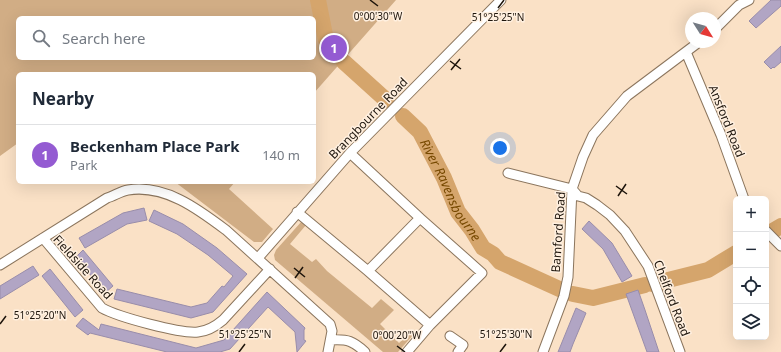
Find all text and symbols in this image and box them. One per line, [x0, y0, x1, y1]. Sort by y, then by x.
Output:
text: 0°00'30"W [354, 9, 403, 23]
text: 51°25'25"N [472, 10, 524, 24]
north arrow [685, 12, 721, 48]
search box [16, 16, 316, 60]
icon: search [30, 27, 52, 49]
text: Search here [62, 28, 145, 48]
pin: 1 [321, 33, 347, 63]
street label: Brangbourne Road [325, 74, 411, 162]
street label: Ansford Road [705, 82, 749, 160]
text: Nearby [32, 87, 94, 110]
water label: River Ravensbourne [416, 135, 486, 245]
text: Beckenham Place Park [70, 136, 240, 156]
your location [490, 138, 510, 158]
text: 1 [41, 146, 49, 164]
text: 140 m [262, 146, 300, 164]
text: Park [70, 156, 97, 174]
street label: Bamford Road [547, 191, 569, 273]
map controls [733, 196, 769, 340]
button: + [733, 196, 769, 232]
street label: Fieldside Road [49, 231, 117, 303]
button: − [733, 232, 769, 268]
street label: Chelford Road [650, 257, 694, 339]
button: locate [733, 268, 769, 304]
button: layers [733, 304, 769, 340]
text: 51°25'20"N [14, 308, 66, 322]
text: 51°25'25"N [219, 327, 271, 341]
text: 51°25'30"N [480, 327, 532, 341]
text: 0°00'20"W [373, 328, 422, 342]

